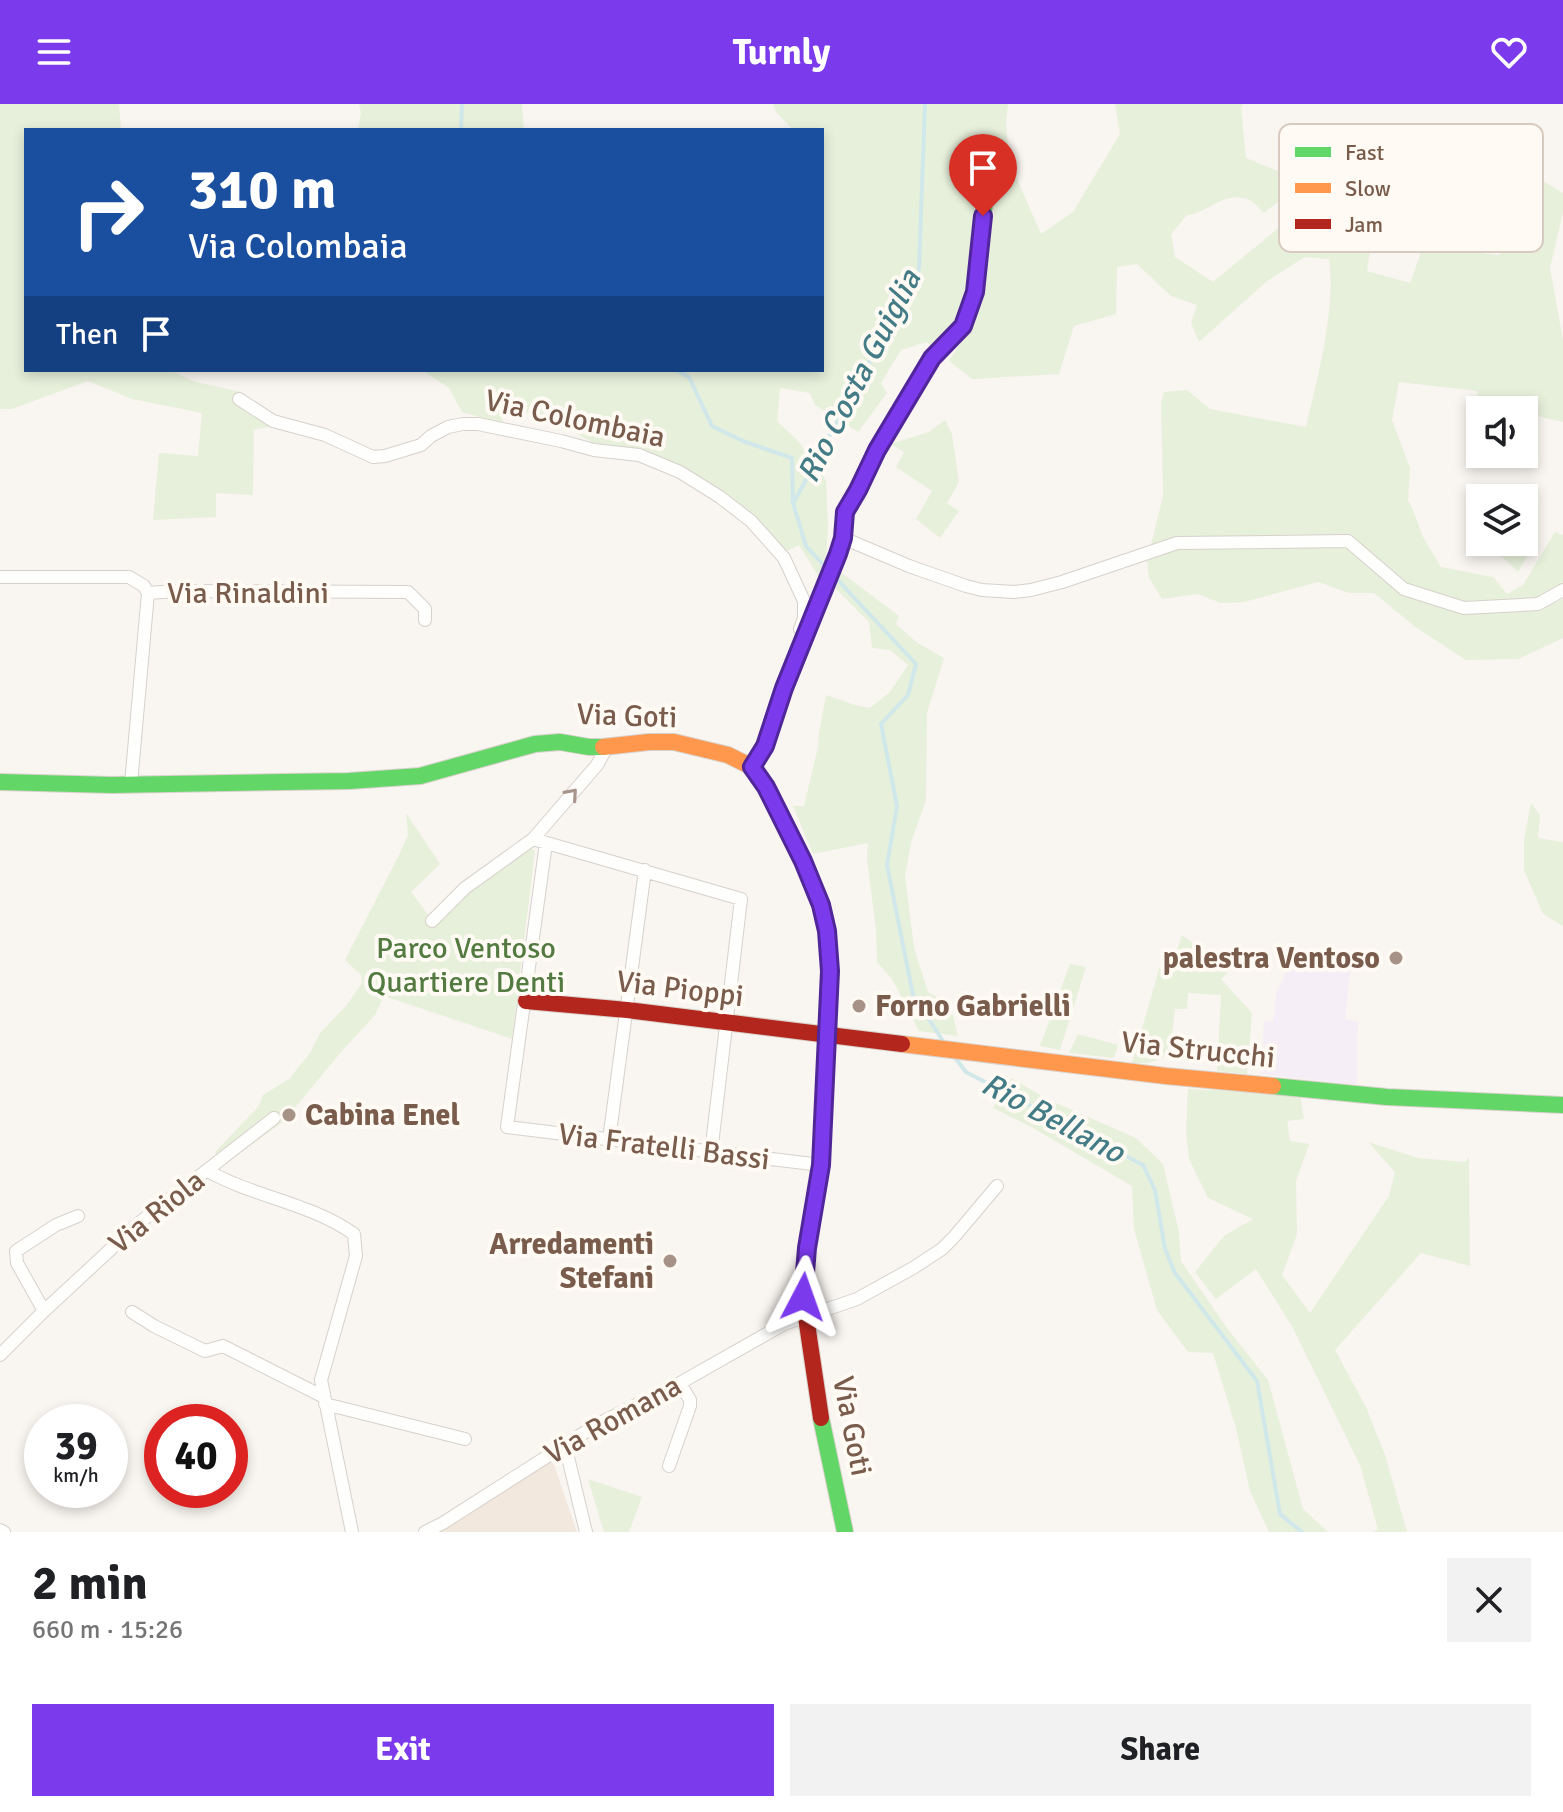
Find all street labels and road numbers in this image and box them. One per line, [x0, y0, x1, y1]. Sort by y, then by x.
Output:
street label: Via Colombaia [482, 382, 668, 456]
street label: Via Rinaldini [167, 575, 329, 612]
street label: Via Goti [576, 696, 678, 736]
street label: Via Pioppi [614, 963, 746, 1015]
street label: Via Strucchi [1119, 1024, 1277, 1076]
street label: Via Fratelli Bassi [556, 1116, 772, 1178]
street label: Via Riola [101, 1162, 213, 1262]
street label: Via Romana [538, 1367, 688, 1473]
street label: Via Goti [824, 1373, 880, 1479]

